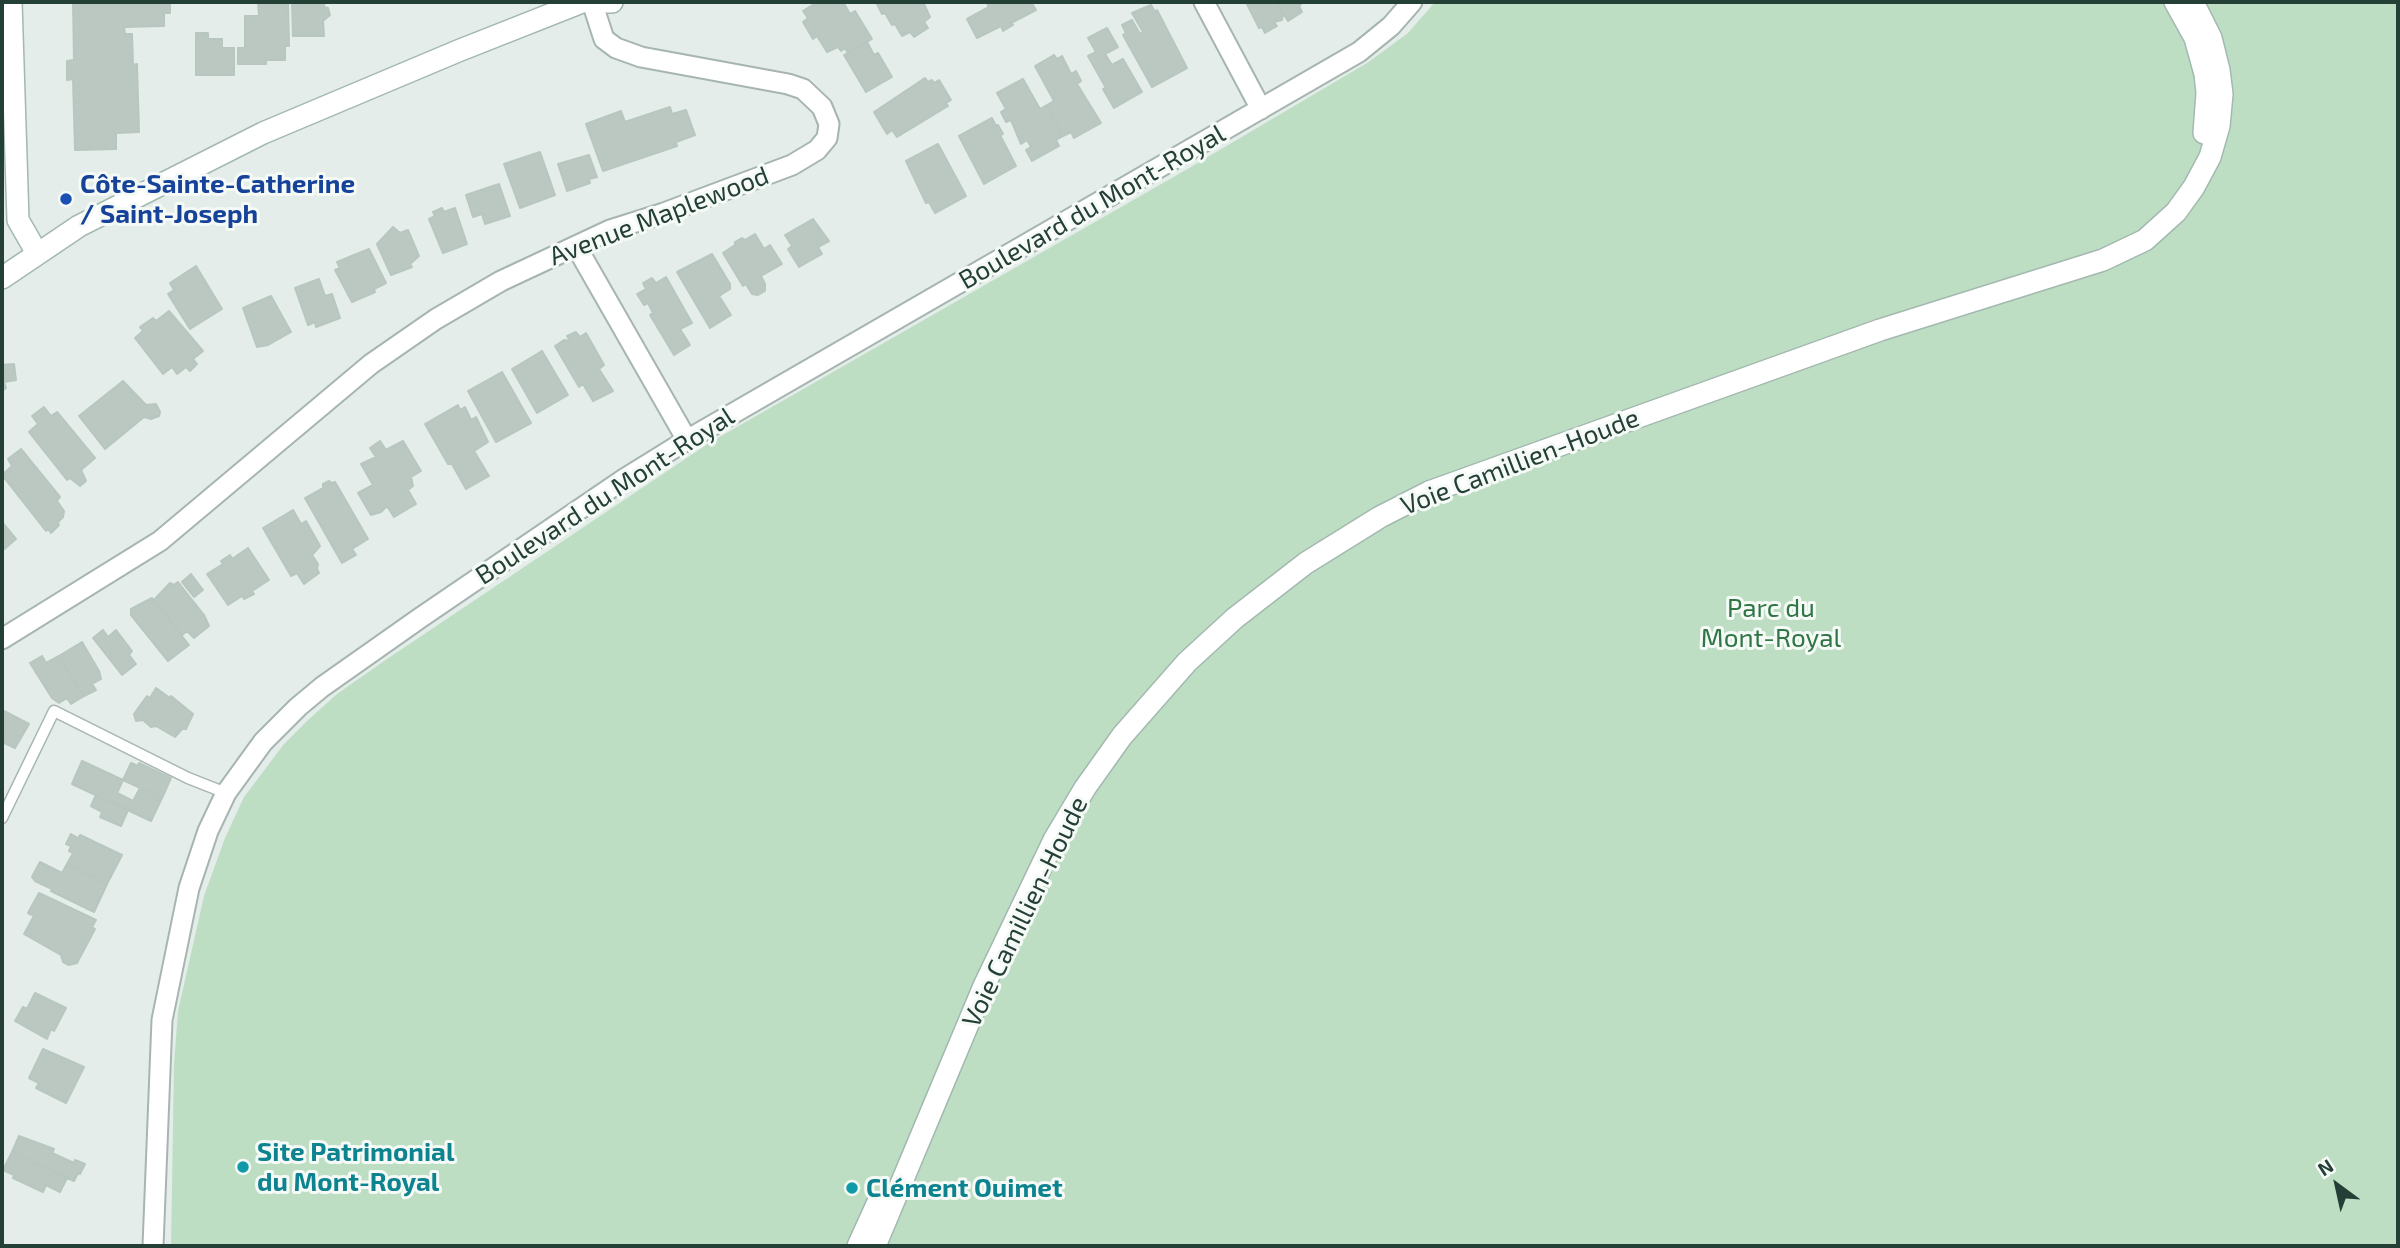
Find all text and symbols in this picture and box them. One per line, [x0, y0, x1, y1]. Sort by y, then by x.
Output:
street label: Boulevard du Mont-Royal [953, 118, 1231, 296]
street label: Avenue Maplewood [545, 160, 773, 272]
place label: Côte-Sainte-Catherine / Saint-Joseph [80, 168, 355, 230]
marker: Côte-Sainte-Catherine / Saint-Joseph [58, 191, 74, 207]
street label: Boulevard du Mont-Royal [470, 401, 740, 591]
street label: Voie Camillien-Houde [1397, 402, 1643, 522]
park label: Parc du Mont-Royal [1701, 592, 1841, 654]
street label: Voie Camillien-Houde [956, 792, 1094, 1032]
place label: Site Patrimonial du Mont-Royal [257, 1136, 454, 1198]
north arrow [2302, 1150, 2372, 1220]
text: N [2313, 1154, 2337, 1180]
marker: Site Patrimonial du Mont-Royal [235, 1159, 251, 1175]
place label: Clément Ouimet [866, 1172, 1063, 1204]
marker: Clément Ouimet [844, 1180, 860, 1196]

